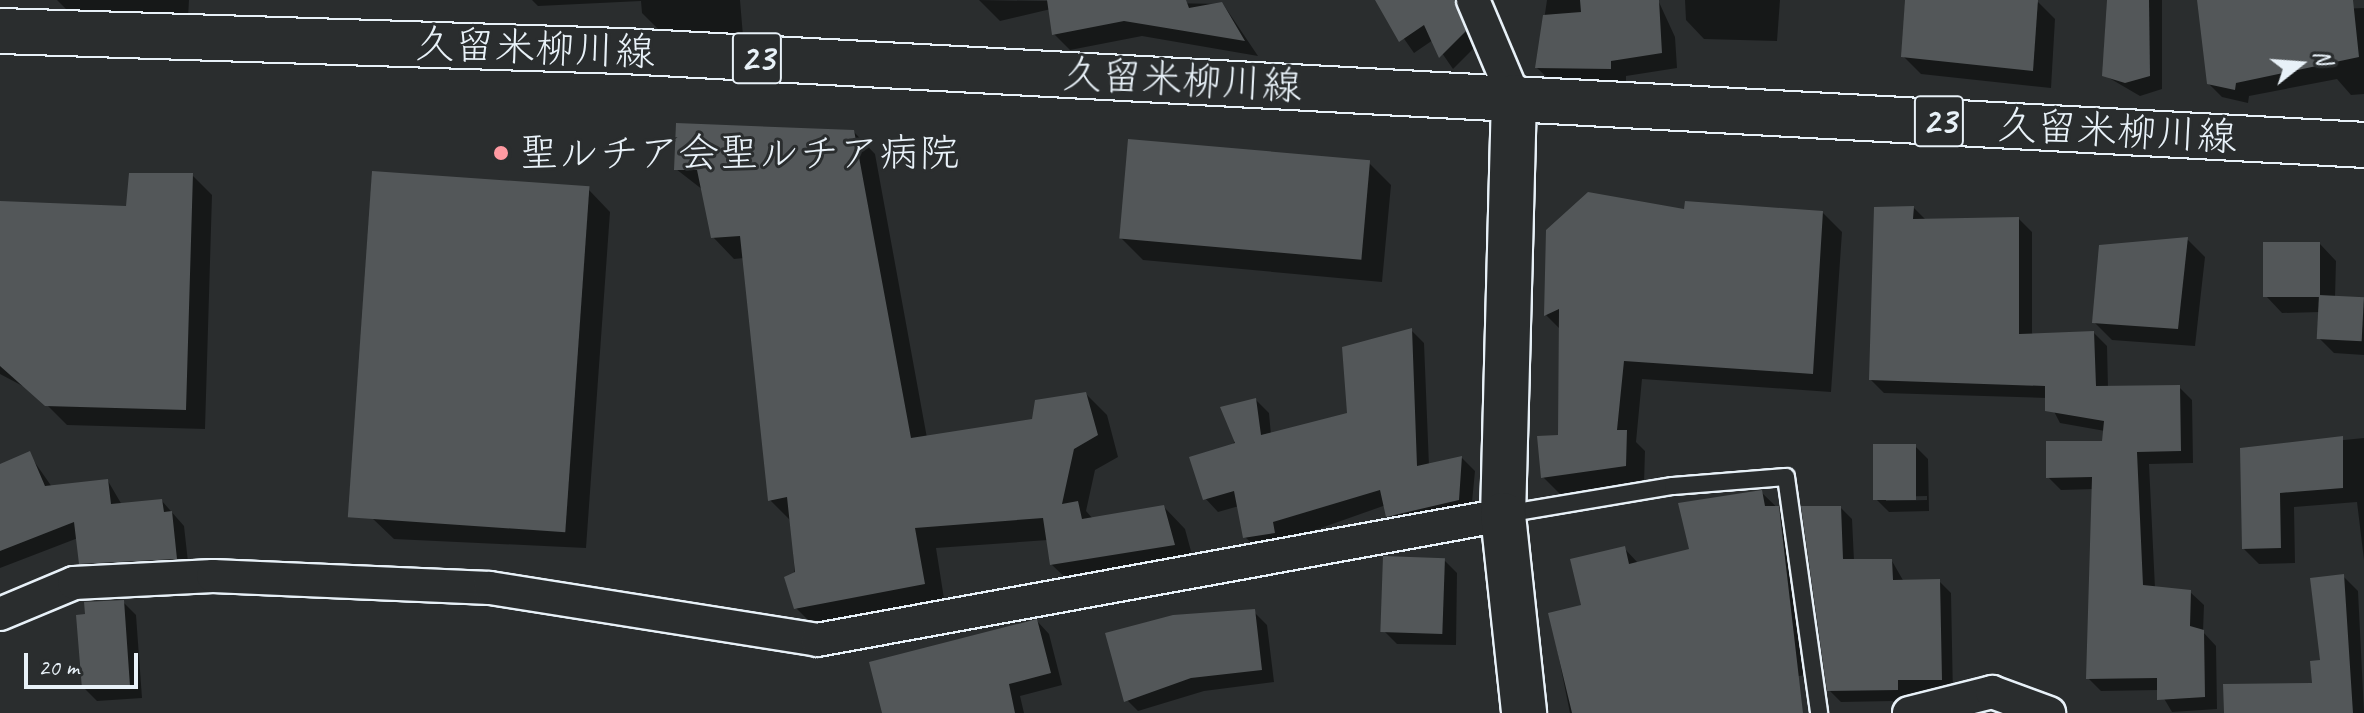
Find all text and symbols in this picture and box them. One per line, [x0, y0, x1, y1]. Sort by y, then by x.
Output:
street label: 久留米柳川線 [414, 20, 656, 76]
road number: 23 [731, 24, 783, 92]
north arrow [2260, 24, 2340, 104]
text: N [2308, 46, 2338, 68]
street label: 久留米柳川線 [1061, 50, 1303, 110]
road number: 23 [1913, 87, 1965, 155]
street label: 久留米柳川線 [1996, 101, 2238, 161]
place label: 聖ルチア会聖ルチア病院 [519, 129, 959, 177]
marker: 聖ルチア会聖ルチア病院 [490, 142, 512, 164]
scale bar [28, 637, 142, 687]
text: 20 m [38, 652, 79, 682]

